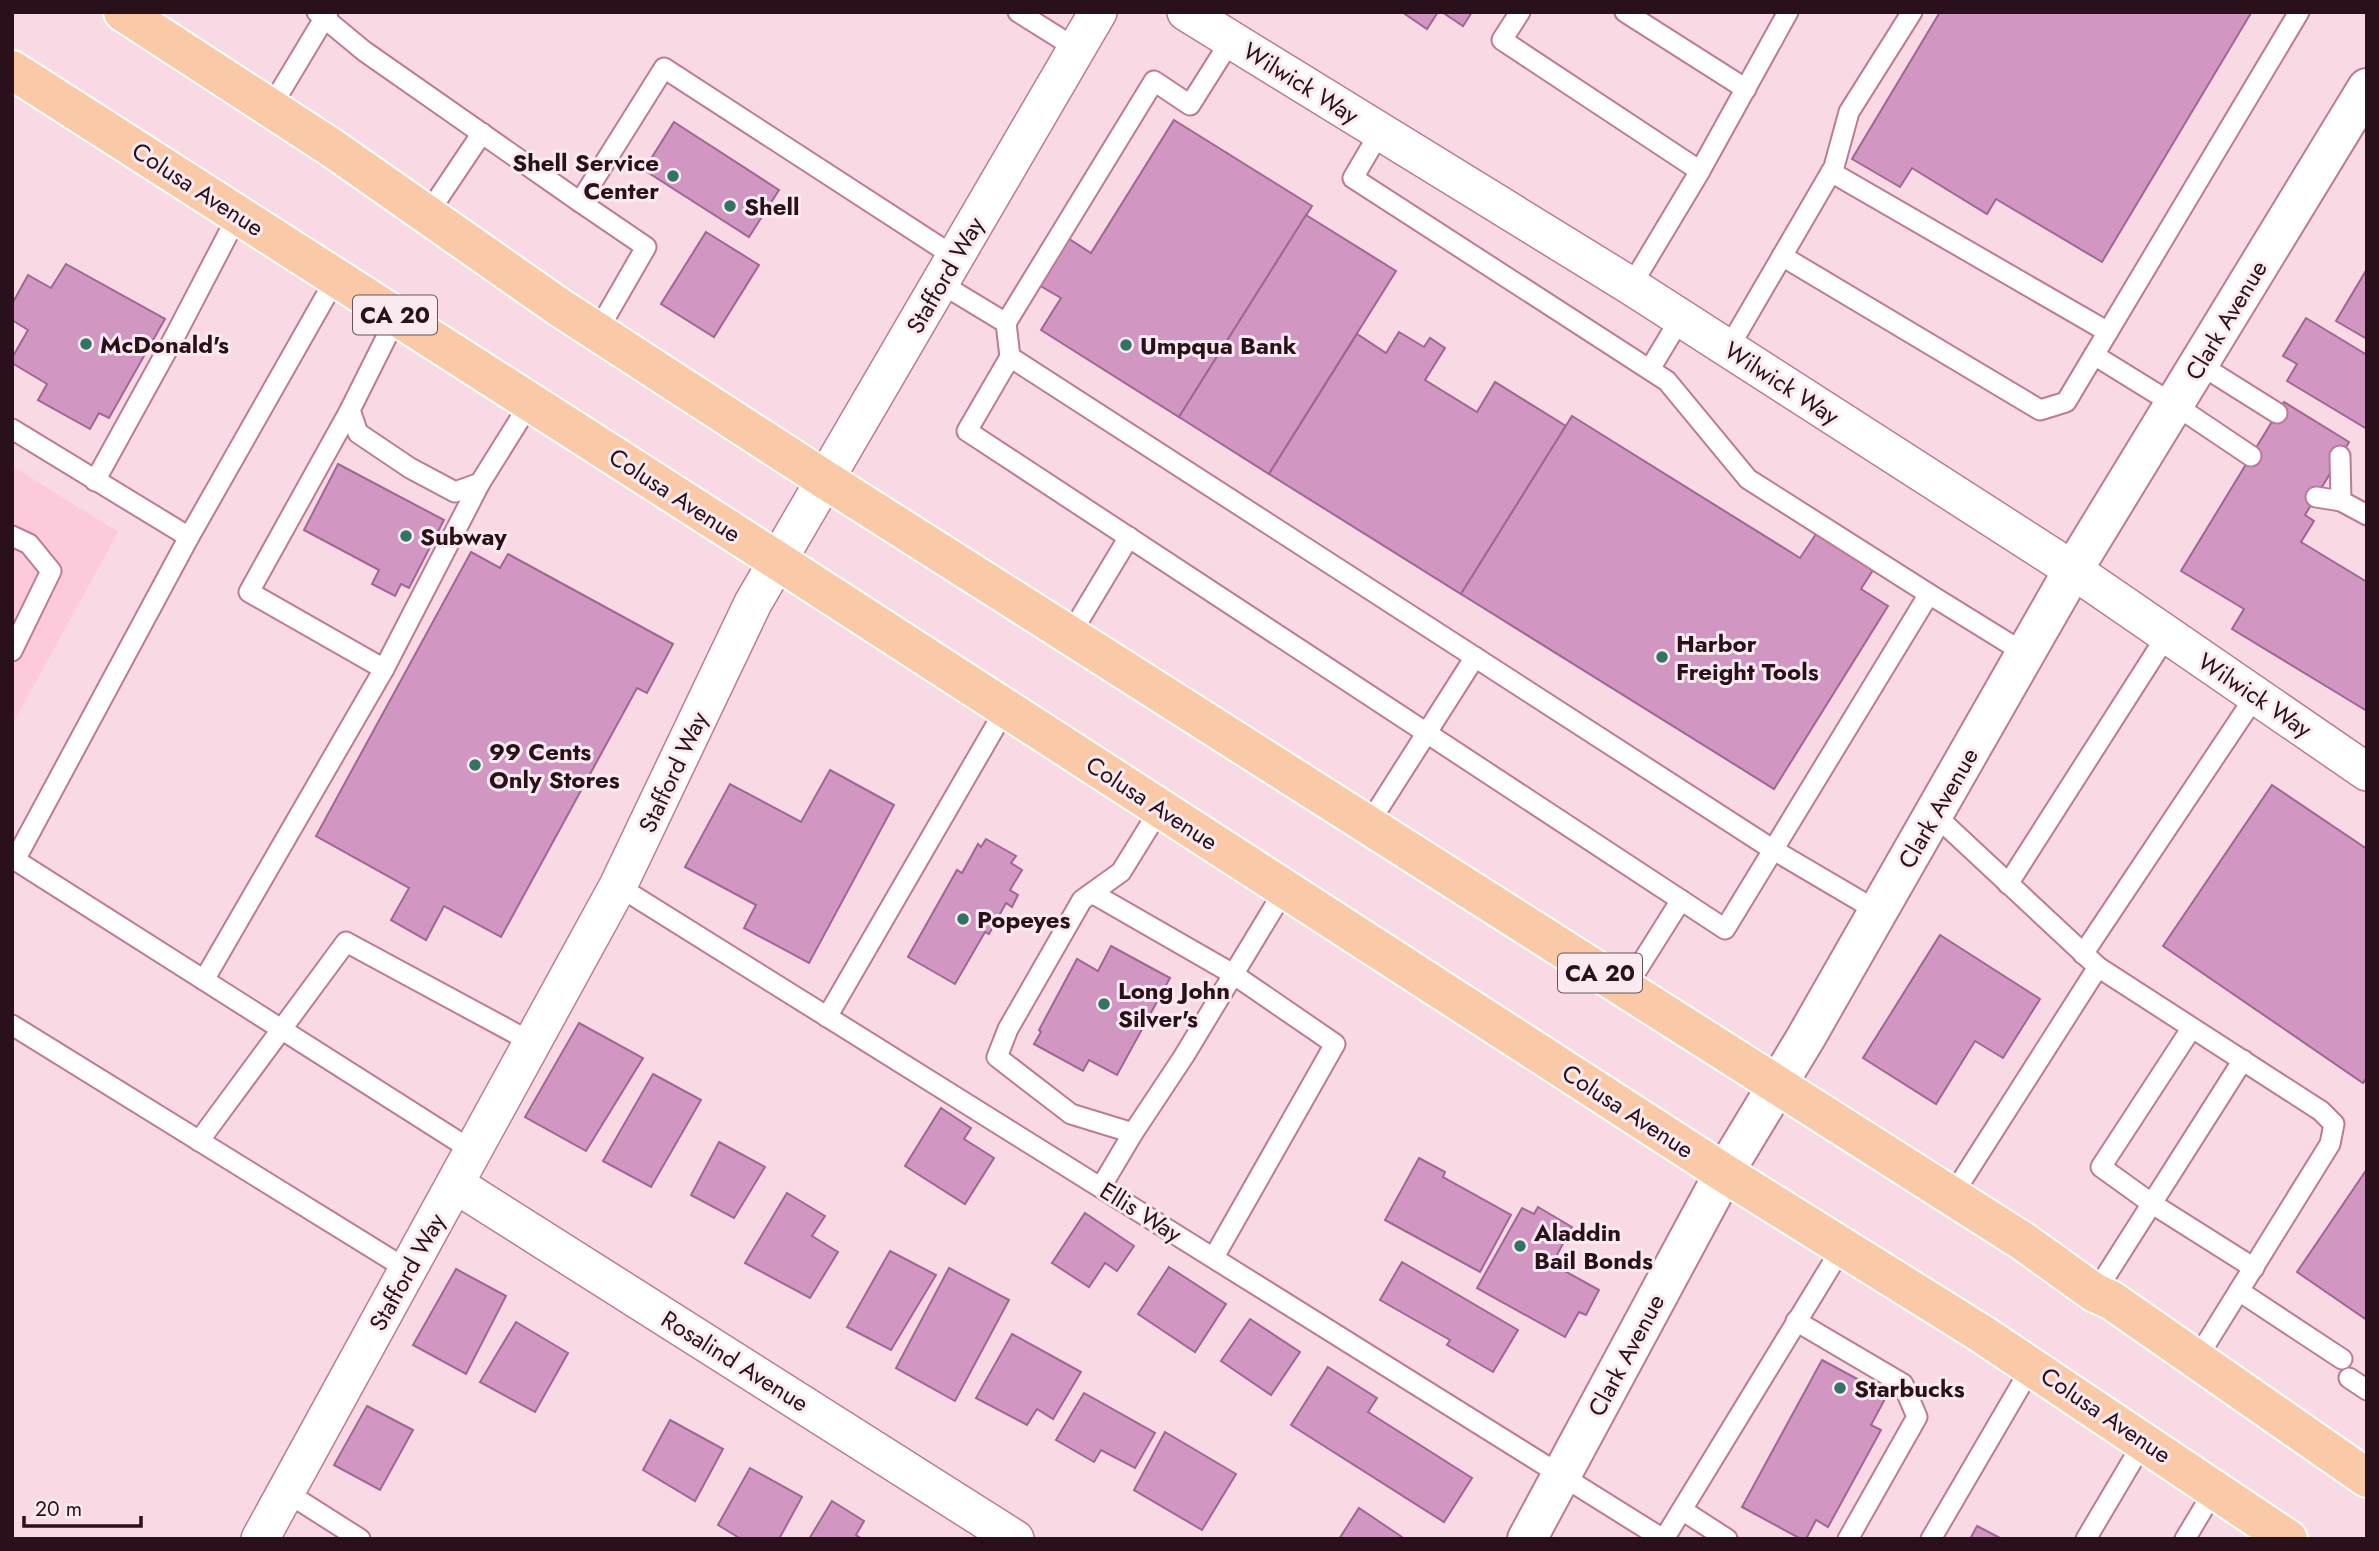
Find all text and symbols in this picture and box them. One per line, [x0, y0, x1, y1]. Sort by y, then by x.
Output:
street label: Wilwick Way [1236, 34, 1366, 133]
street label: Colusa Avenue [125, 133, 271, 245]
place label: Shell Service Center [512, 145, 659, 208]
marker: Shell Service Center [665, 168, 681, 184]
place label: Shell [744, 189, 799, 224]
marker: Shell [722, 198, 738, 214]
street label: Stafford Way [897, 210, 993, 340]
street label: Clark Avenue [2176, 253, 2276, 387]
road number: CA 20 [353, 296, 437, 334]
place label: McDonald's [100, 327, 229, 362]
place label: Umpqua Bank [1140, 328, 1297, 363]
street label: Wilwick Way [1718, 333, 1847, 433]
marker: McDonald's [78, 336, 94, 352]
marker: Umpqua Bank [1118, 337, 1134, 353]
street label: Colusa Avenue [602, 439, 748, 551]
place label: Subway [420, 519, 507, 554]
marker: Subway [398, 528, 414, 544]
place label: Harbor Freight Tools [1676, 626, 1819, 689]
street label: Wilwick Way [2191, 644, 2319, 746]
marker: Harbor Freight Tools [1654, 649, 1670, 665]
street label: Stafford Way [630, 705, 716, 838]
place label: 99 Cents Only Stores [489, 734, 620, 797]
street label: Clark Avenue [1889, 741, 1987, 875]
street label: Colusa Avenue [1079, 747, 1225, 859]
marker: 99 Cents Only Stores [467, 757, 483, 773]
place label: Popeyes [977, 902, 1070, 937]
marker: Popeyes [955, 911, 971, 927]
road number: CA 20 [1558, 954, 1642, 992]
place label: Long John Silver's [1118, 973, 1230, 1036]
marker: Long John Silver's [1096, 996, 1112, 1012]
street label: Colusa Avenue [1555, 1055, 1701, 1167]
street label: Ellis Way [1093, 1173, 1189, 1251]
street label: Stafford Way [360, 1206, 454, 1337]
place label: Aladdin Bail Bonds [1533, 1215, 1653, 1278]
marker: Aladdin Bail Bonds [1512, 1238, 1528, 1254]
street label: Clark Avenue [1579, 1288, 1673, 1422]
street label: Rosalind Avenue [655, 1302, 815, 1420]
street label: Colusa Avenue [2034, 1358, 2178, 1472]
place label: Starbucks [1854, 1371, 1965, 1406]
marker: Starbucks [1832, 1380, 1848, 1396]
scale bar [24, 1484, 142, 1528]
text: 20 m [35, 1494, 82, 1524]

